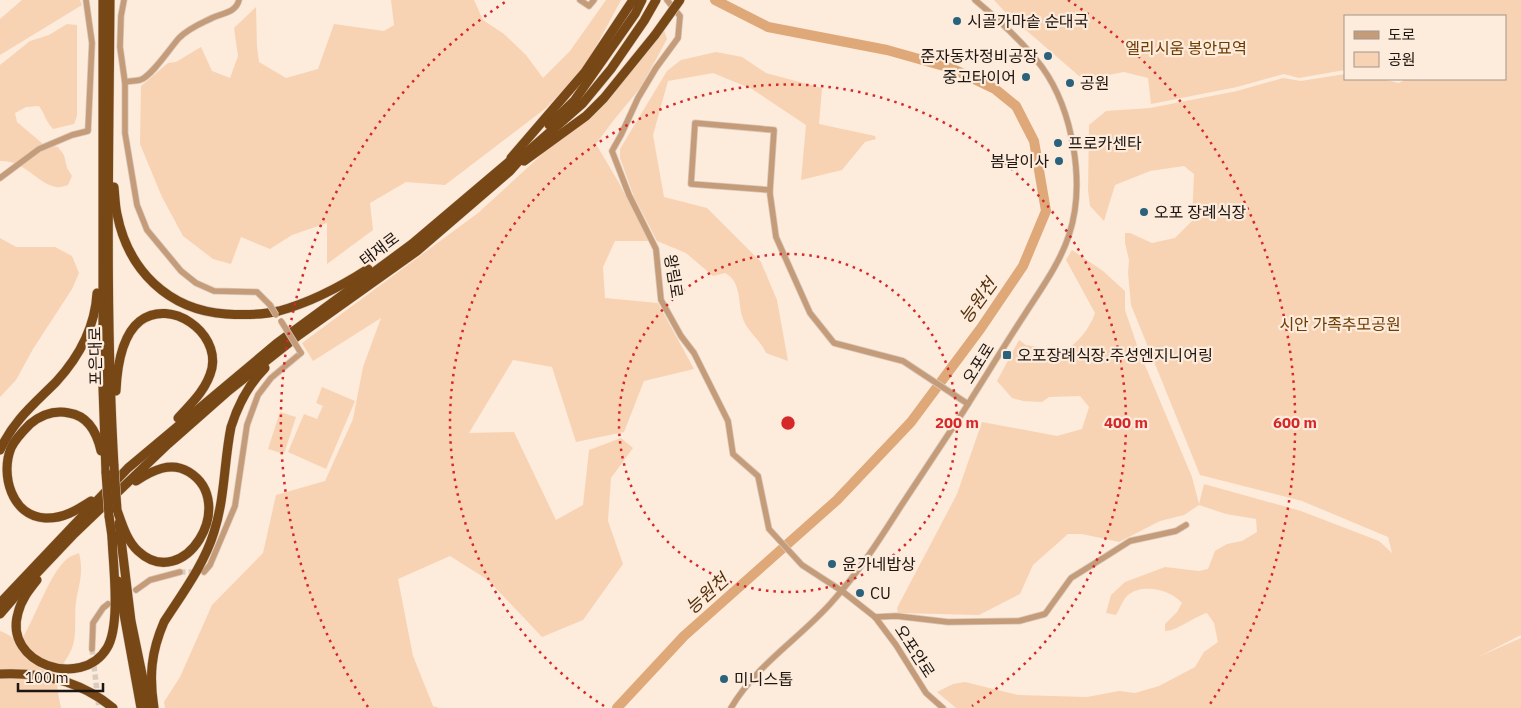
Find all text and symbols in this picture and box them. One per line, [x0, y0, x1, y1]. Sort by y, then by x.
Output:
place label: 시골가마솥 순대국 [967, 11, 1089, 31]
marker: 시골가마솥 순대국 [951, 15, 963, 27]
legend [1344, 15, 1506, 80]
text: 도로 [1388, 25, 1416, 44]
park label: 엘리시움 봉안묘역 [1125, 38, 1247, 58]
place label: 준자동차정비공장 [920, 46, 1038, 66]
marker: 준자동차정비공장 [1042, 50, 1054, 62]
text: 공원 [1388, 50, 1416, 69]
place label: 중고타이어 [942, 67, 1016, 87]
marker: 중고타이어 [1020, 71, 1032, 83]
place label: 공원 [1080, 73, 1109, 93]
marker: 공원 [1064, 77, 1076, 89]
place label: 프로카센타 [1068, 133, 1142, 153]
marker: 프로카센타 [1052, 137, 1064, 149]
place label: 봄날이사 [990, 151, 1049, 171]
marker: 봄날이사 [1053, 155, 1065, 167]
place label: 오포 장례식장 [1154, 202, 1246, 222]
marker: 오포 장례식장 [1138, 206, 1150, 218]
street label: 태재로 [355, 228, 403, 270]
street label: 왕림로 [661, 253, 687, 300]
water label: 능원천 [954, 272, 1003, 328]
park label: 시안 가족추모공원 [1279, 314, 1401, 334]
street label: 포은대로 [84, 326, 106, 386]
street label: 오포로 [958, 339, 998, 387]
place label: 오포장례식장.주성엔지니어링 [1017, 345, 1213, 365]
marker: 오포장례식장.주성엔지니어링 [1001, 349, 1013, 361]
text: 200 m [935, 413, 979, 432]
text: 400 m [1104, 413, 1148, 432]
text: 600 m [1273, 413, 1317, 432]
centre of rings [779, 414, 797, 432]
place label: 윤가네밥상 [842, 554, 916, 574]
marker: 윤가네밥상 [826, 558, 838, 570]
water label: 능원천 [681, 567, 735, 619]
place label: CU [870, 583, 891, 603]
marker: CU [854, 587, 866, 599]
street label: 오포안로 [891, 621, 940, 681]
scale bar [18, 660, 102, 692]
text: 100 m [25, 668, 69, 687]
place label: 미니스톱 [734, 669, 793, 689]
marker: 미니스톱 [718, 673, 730, 685]

